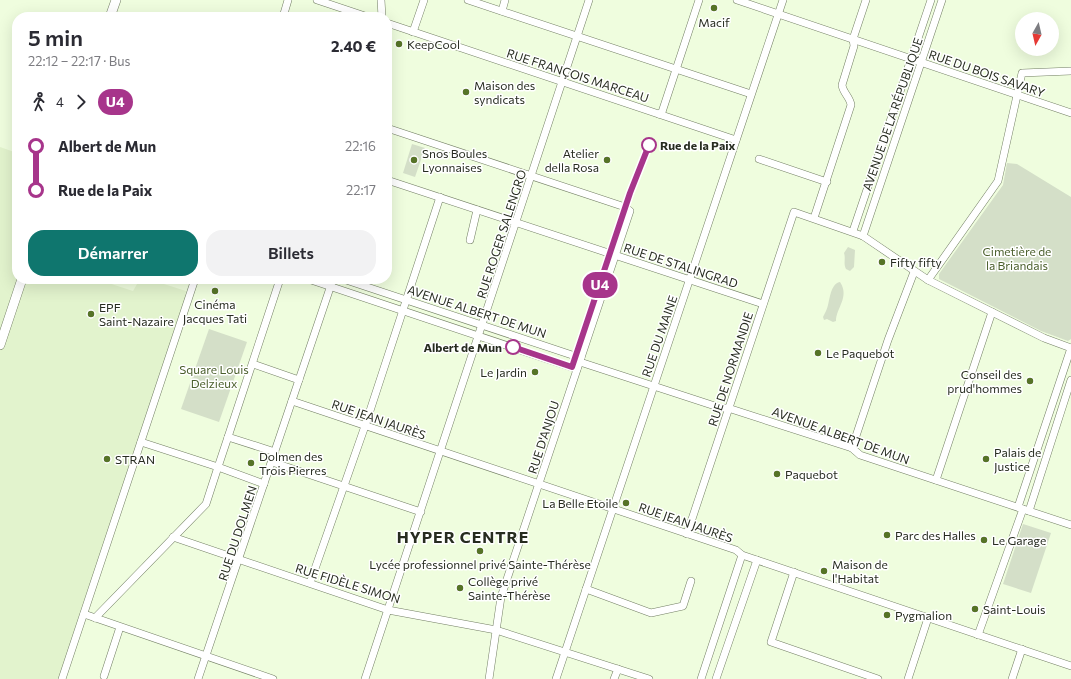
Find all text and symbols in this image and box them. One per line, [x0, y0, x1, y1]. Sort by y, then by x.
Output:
marker: Macif [709, 3, 719, 13]
north arrow [1015, 12, 1059, 56]
map controls [1015, 12, 1059, 56]
place label: Macif [698, 15, 730, 29]
text: 5 min [28, 24, 83, 51]
street label: AVENUE DE LA RÉPUBLIQUE [859, 36, 925, 192]
text: 2.40 € [331, 37, 376, 55]
place label: KeepCool [407, 37, 460, 51]
marker: KeepCool [394, 39, 404, 49]
street label: RUE FRANÇOIS MARCEAU [505, 45, 651, 105]
street label: RUE DU BOIS SAVARY [927, 47, 1047, 99]
text: 22:12 – 22:17 · Bus [28, 53, 130, 69]
place label: Maison des syndicats [474, 78, 535, 106]
marker: Maison des syndicats [461, 87, 471, 97]
icon: walk [28, 91, 50, 113]
icon: forward [70, 91, 92, 113]
text: U4 [106, 93, 125, 110]
text: 4 [56, 94, 64, 110]
text: Albert de Mun [58, 137, 156, 155]
marker: Rue de la Paix [641, 137, 657, 153]
text: 22:16 [345, 138, 376, 154]
place label: Rue de la Paix [660, 138, 736, 152]
place label: Snos Boules Lyonnaises [422, 146, 487, 174]
place label: Atelier della Rosa [545, 146, 599, 174]
marker: Snos Boules Lyonnaises [409, 155, 419, 165]
marker: Atelier della Rosa [602, 155, 612, 165]
street label: RUE ROGER SALENGRO [474, 168, 529, 300]
text: Rue de la Paix [58, 181, 152, 199]
text: 22:17 [346, 182, 376, 198]
button: Démarrer [28, 230, 198, 276]
button: Billets [206, 230, 376, 276]
street label: RUE DE STALINGRAD [622, 240, 740, 290]
park label: Cimetière de la Briandais [983, 244, 1051, 272]
place label: Fifty fifty [890, 255, 942, 269]
marker: Fifty fifty [877, 257, 887, 267]
line badge: U4 [582, 272, 618, 298]
text: U4 [591, 276, 609, 293]
street label: AVENUE ALBERT DE MUN [406, 282, 548, 340]
marker: Cinéma Jacques Tati [210, 286, 220, 296]
street label: RUE DU MAINE [639, 293, 679, 379]
place label: Cinéma Jacques Tati [183, 297, 247, 326]
place label: EPF Saint-Nazaire [99, 300, 174, 328]
marker: EPF Saint-Nazaire [86, 309, 96, 319]
street label: RUE DE NORMANDIE [705, 310, 755, 428]
marker: Albert de Mun [505, 339, 521, 355]
place label: Albert de Mun [423, 340, 502, 354]
place label: Le Paquebot [826, 346, 895, 360]
marker: Le Paquebot [813, 348, 823, 358]
park label: Square Louis Delzieux [179, 362, 249, 390]
place label: Le Jardin [480, 365, 527, 380]
marker: Le Jardin [530, 367, 540, 377]
place label: Conseil des prud'hommes [947, 367, 1022, 395]
marker: Conseil des prud'hommes [1025, 376, 1035, 386]
street label: RUE JEAN JAURÈS [330, 396, 428, 443]
street label: RUE D'ANJOU [525, 399, 562, 476]
street label: AVENUE ALBERT DE MUN [770, 404, 912, 466]
place label: Palais de Justice [994, 445, 1041, 474]
place label: Dolmen des Trois Pierres [259, 449, 326, 477]
place label: STRAN [115, 452, 155, 466]
marker: STRAN [102, 454, 112, 464]
marker: Palais de Justice [981, 454, 991, 464]
marker: Dolmen des Trois Pierres [246, 458, 256, 468]
place label: Paquebot [785, 467, 838, 481]
marker: Paquebot [772, 469, 782, 479]
street label: RUE DU DOLMEN [215, 484, 259, 582]
place label: La Belle Etoile [542, 496, 618, 510]
marker: La Belle Etoile [621, 498, 631, 508]
street label: RUE JEAN JAURÈS [637, 499, 735, 546]
district label: HYPER CENTRE [397, 527, 529, 546]
place label: Parc des Halles [895, 528, 976, 542]
marker: Parc des Halles [882, 530, 892, 540]
place label: Le Garage [992, 533, 1046, 547]
marker: Le Garage [979, 535, 989, 545]
marker: Lycée professionnel privé Sainte-Thérèse [475, 546, 485, 556]
place label: Lycée professionnel privé Sainte-Thérèse [369, 557, 591, 571]
place label: Maison de l'Habitat [832, 557, 888, 585]
street label: RUE FIDÈLE SIMON [294, 560, 402, 606]
marker: Maison de l'Habitat [819, 566, 829, 576]
place label: Collège privé Sainte-Thérèse [468, 574, 550, 602]
marker: Collège privé Sainte-Thérèse [455, 583, 465, 593]
place label: Saint-Louis [983, 602, 1046, 616]
marker: Saint-Louis [970, 604, 980, 614]
place label: Pygmalion [895, 608, 952, 622]
marker: Pygmalion [882, 610, 892, 620]

